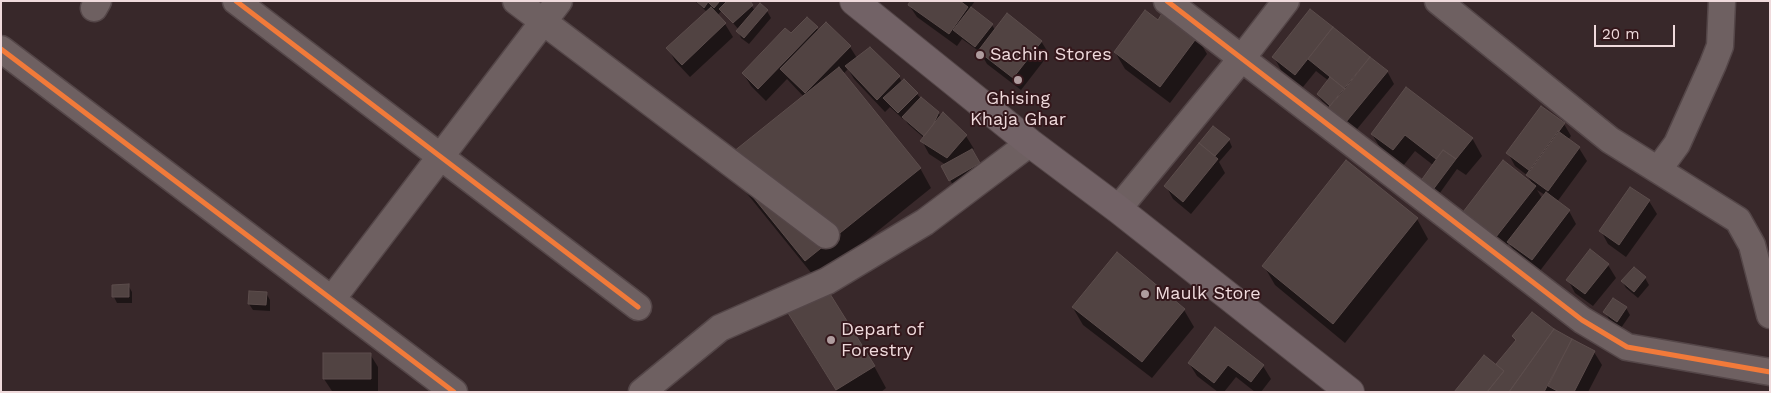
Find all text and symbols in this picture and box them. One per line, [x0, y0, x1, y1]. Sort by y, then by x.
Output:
scale bar [1596, 15, 1677, 47]
text: 20 m [1602, 25, 1640, 43]
place label: Sachin Stores [990, 44, 1112, 66]
marker: Sachin Stores [974, 49, 986, 61]
marker: Ghising Khaja Ghar [1012, 74, 1024, 86]
place label: Ghising Khaja Ghar [970, 88, 1066, 130]
place label: Maulk Store [1155, 283, 1261, 305]
marker: Maulk Store [1139, 288, 1151, 300]
place label: Depart of Forestry [841, 319, 924, 362]
marker: Depart of Forestry [825, 334, 837, 346]

